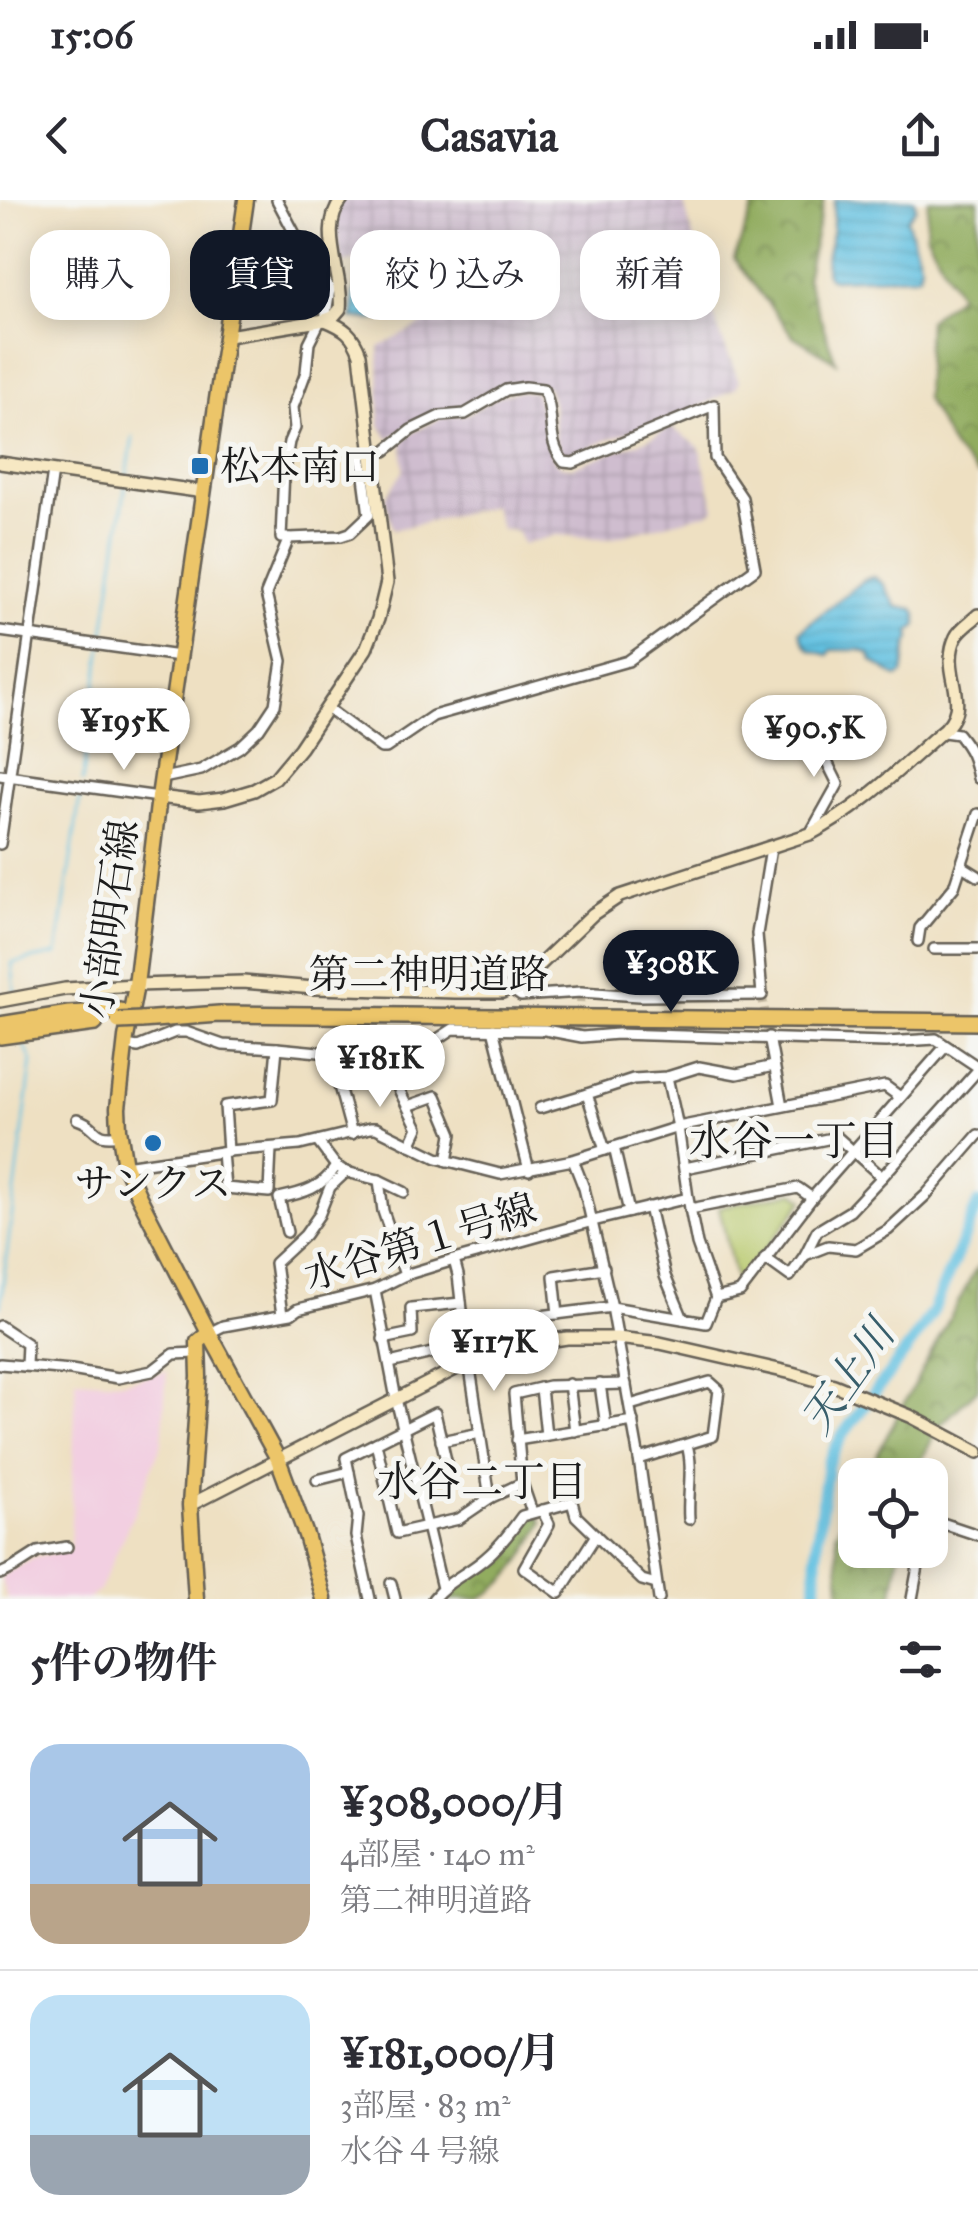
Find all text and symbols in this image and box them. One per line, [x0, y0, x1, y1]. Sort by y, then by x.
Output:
text: 15:06 [50, 12, 134, 58]
icon: back [30, 108, 85, 163]
text: Casavia [420, 108, 558, 163]
icon: share [893, 108, 948, 163]
chip: 購入 [30, 230, 170, 320]
chip: 賃貸 [190, 230, 330, 320]
chip: 絞り込み [350, 230, 560, 320]
chip: 新着 [580, 230, 720, 320]
place label: 松本南口 [220, 442, 380, 491]
marker: 松本南口 [189, 455, 211, 477]
pin: ¥195K [54, 688, 194, 773]
pin: ¥90.5K [733, 695, 895, 780]
text: ¥195K [80, 701, 168, 740]
text: ¥90.5K [764, 708, 864, 747]
street label: 小部明石線 [72, 817, 148, 1021]
pin: ¥308K [601, 930, 741, 1015]
text: ¥308K [625, 943, 717, 982]
street label: 第二神明道路 [309, 950, 549, 999]
pin: ¥181K [310, 1025, 450, 1110]
text: ¥181K [337, 1038, 423, 1077]
district label: 水谷一丁目 [689, 1115, 899, 1167]
marker: サンクス [142, 1132, 164, 1154]
place label: サンクス [75, 1159, 231, 1208]
street label: 水谷第１号線 [298, 1183, 542, 1301]
water label: 天上川 [791, 1307, 908, 1444]
pin: ¥117K [424, 1309, 564, 1394]
text: ¥117K [451, 1322, 537, 1361]
district label: 水谷二丁目 [377, 1456, 587, 1508]
map controls [838, 1458, 948, 1568]
button: locate [838, 1458, 948, 1568]
icon: filters [893, 1632, 948, 1687]
text: 5件の物件 [30, 1637, 218, 1689]
text: ¥308,000/月 [340, 1776, 569, 1828]
icon: home [110, 1784, 230, 1904]
text: 4部屋 · 140 m² [340, 1835, 535, 1874]
text: 第二神明道路 [340, 1881, 532, 1920]
text: ¥181,000/月 [340, 2027, 561, 2079]
icon: home [110, 2035, 230, 2155]
text: 3部屋 · 83 m² [340, 2086, 510, 2125]
text: 水谷４号線 [340, 2132, 500, 2171]

